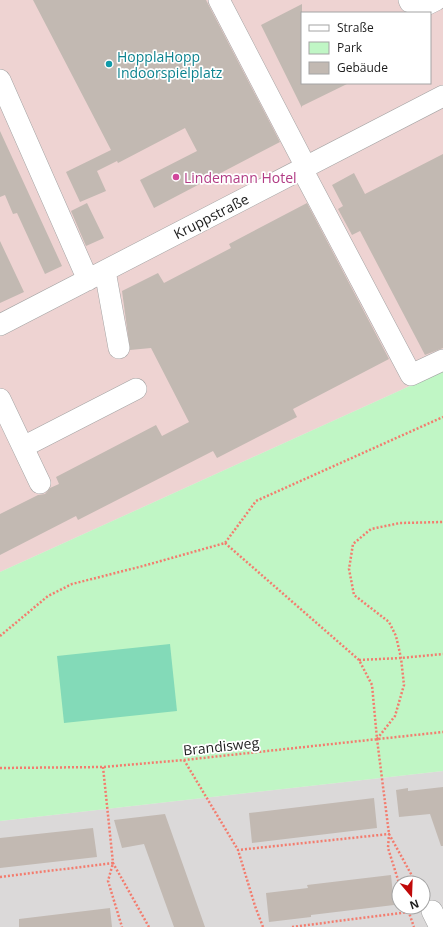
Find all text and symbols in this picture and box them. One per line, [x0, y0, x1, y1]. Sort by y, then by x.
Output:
legend [301, 12, 431, 84]
text: Straße [337, 19, 374, 36]
text: Park [337, 39, 363, 56]
place label: HopplaHopp Indoorspielplatz [117, 47, 223, 82]
marker: HopplaHopp Indoorspielplatz [104, 59, 114, 69]
text: Gebäude [337, 59, 388, 76]
place label: Lindemann Hotel [184, 168, 297, 187]
marker: Lindemann Hotel [171, 172, 181, 182]
street label: Kruppstraße [170, 189, 252, 243]
street label: Brandisweg [182, 733, 260, 759]
north arrow [391, 875, 431, 915]
text: N [408, 896, 421, 913]

